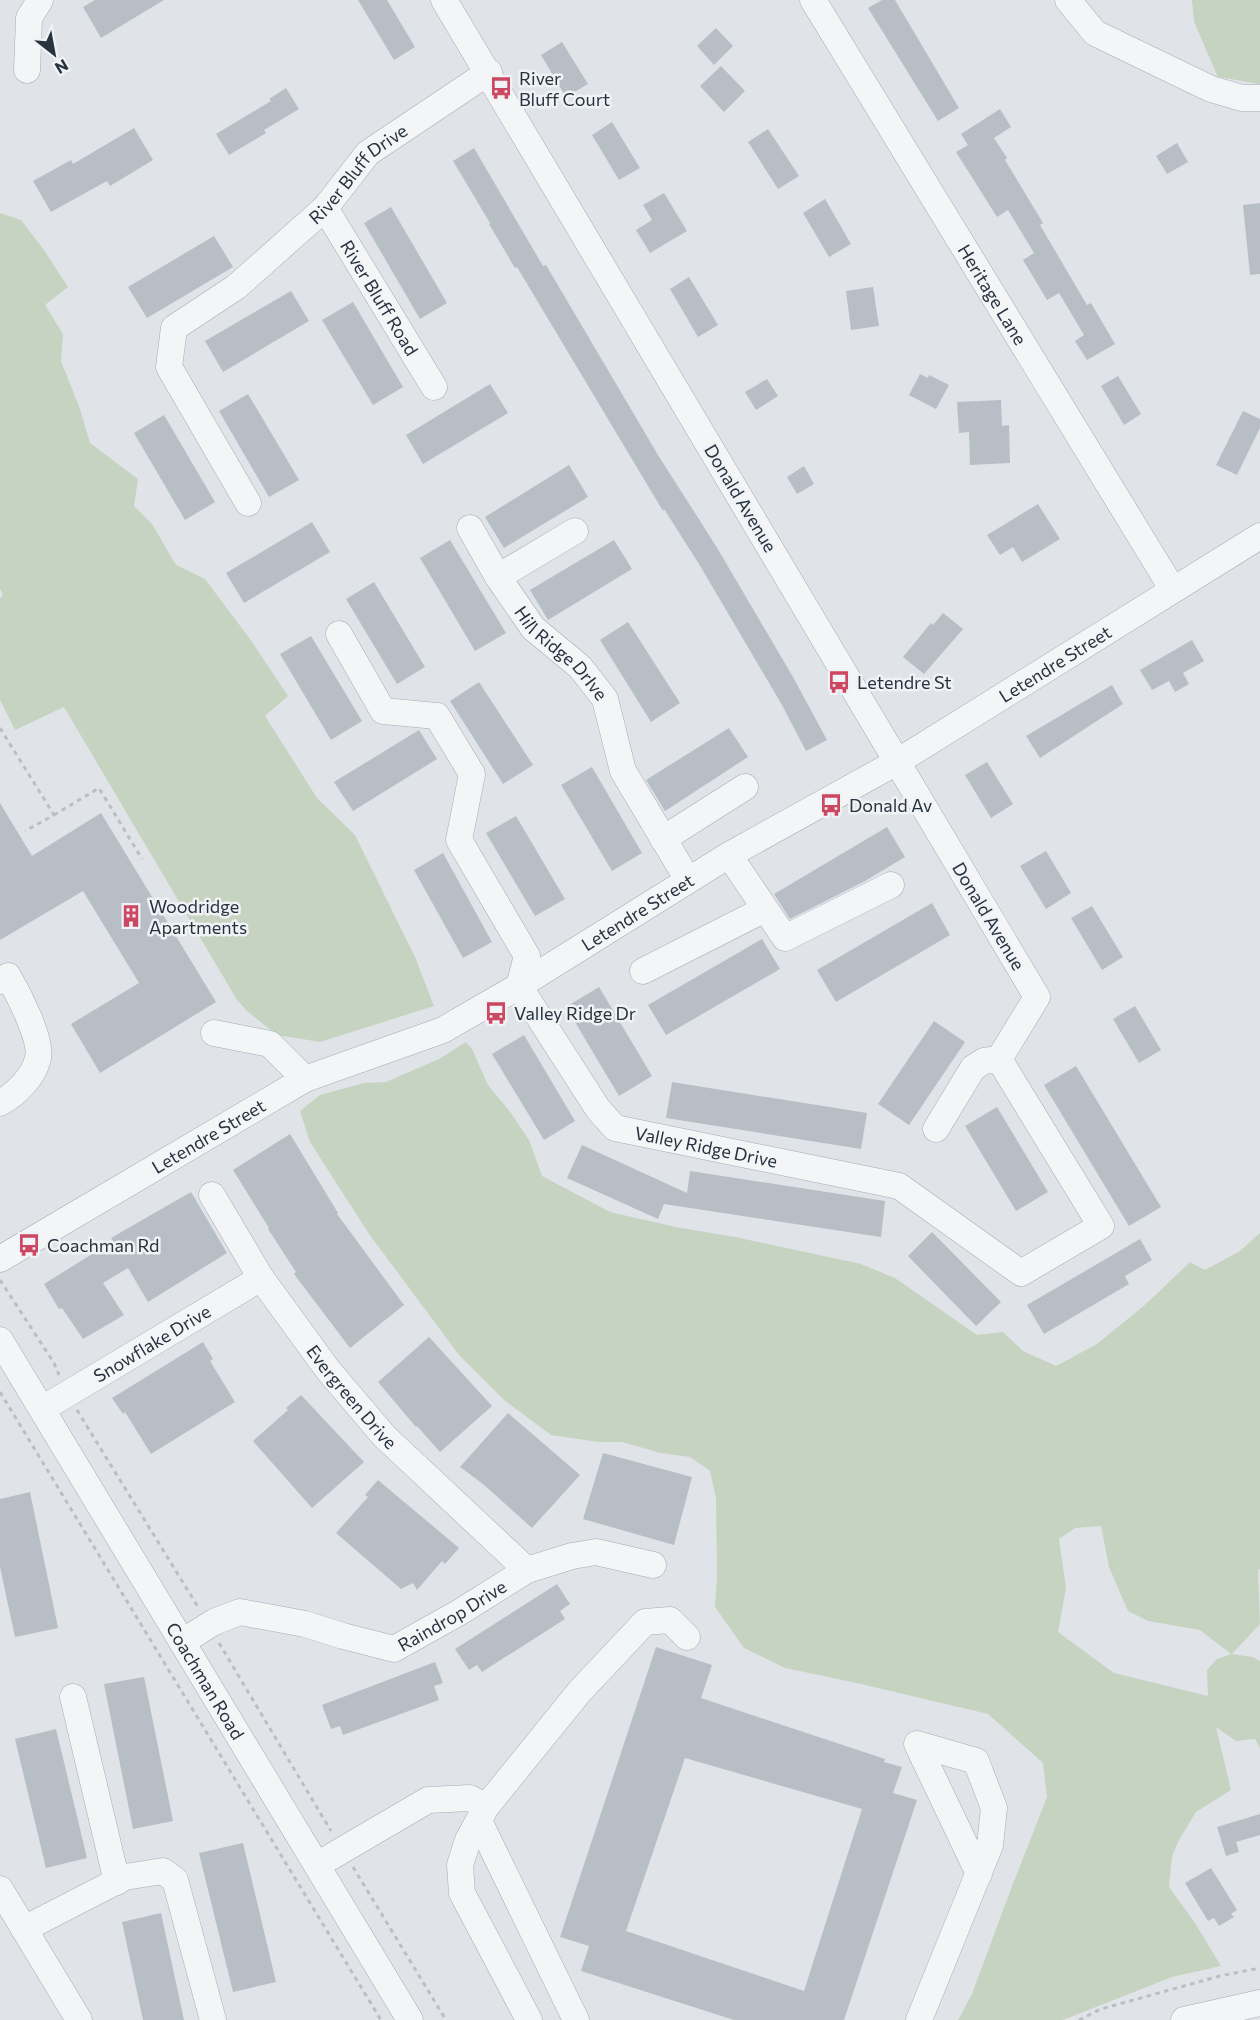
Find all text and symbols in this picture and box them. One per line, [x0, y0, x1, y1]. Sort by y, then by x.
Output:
north arrow [24, 24, 84, 84]
text: N [52, 56, 72, 79]
place label: River Bluff Court [519, 67, 610, 110]
bus stop icon: River Bluff Court [488, 75, 514, 101]
street label: River Bluff Drive [304, 119, 411, 228]
street label: River Bluff Road [336, 236, 423, 360]
street label: Heritage Lane [954, 240, 1032, 349]
street label: Donald Avenue [700, 440, 782, 556]
street label: Hill Ridge DrIve [510, 602, 613, 704]
street label: Letendre Street [995, 621, 1115, 707]
bus stop icon: Letendre St [826, 669, 852, 695]
place label: Letendre St [857, 671, 952, 693]
bus stop icon: Donald Av [818, 792, 844, 818]
place label: Donald Av [849, 794, 932, 816]
street label: Donald Avenue [948, 858, 1030, 974]
street label: Letendre Street [577, 869, 698, 955]
place label: Woodridge Apartments [149, 895, 247, 938]
building icon: Woodridge Apartments [118, 903, 144, 929]
bus stop icon: Valley Ridge Dr [483, 1000, 509, 1026]
place label: Valley Ridge Dr [514, 1002, 636, 1024]
street label: Letendre Street [148, 1094, 269, 1178]
street label: Valley Ridge Drive [633, 1121, 779, 1172]
bus stop icon: Coachman Rd [16, 1232, 42, 1258]
place label: Coachman Rd [47, 1234, 159, 1256]
street label: Snowflake Drive [89, 1300, 214, 1387]
street label: Evergreen Drive [302, 1340, 402, 1453]
street label: Raindrop Drive [394, 1575, 510, 1656]
street label: Coachman Road [162, 1618, 249, 1743]

